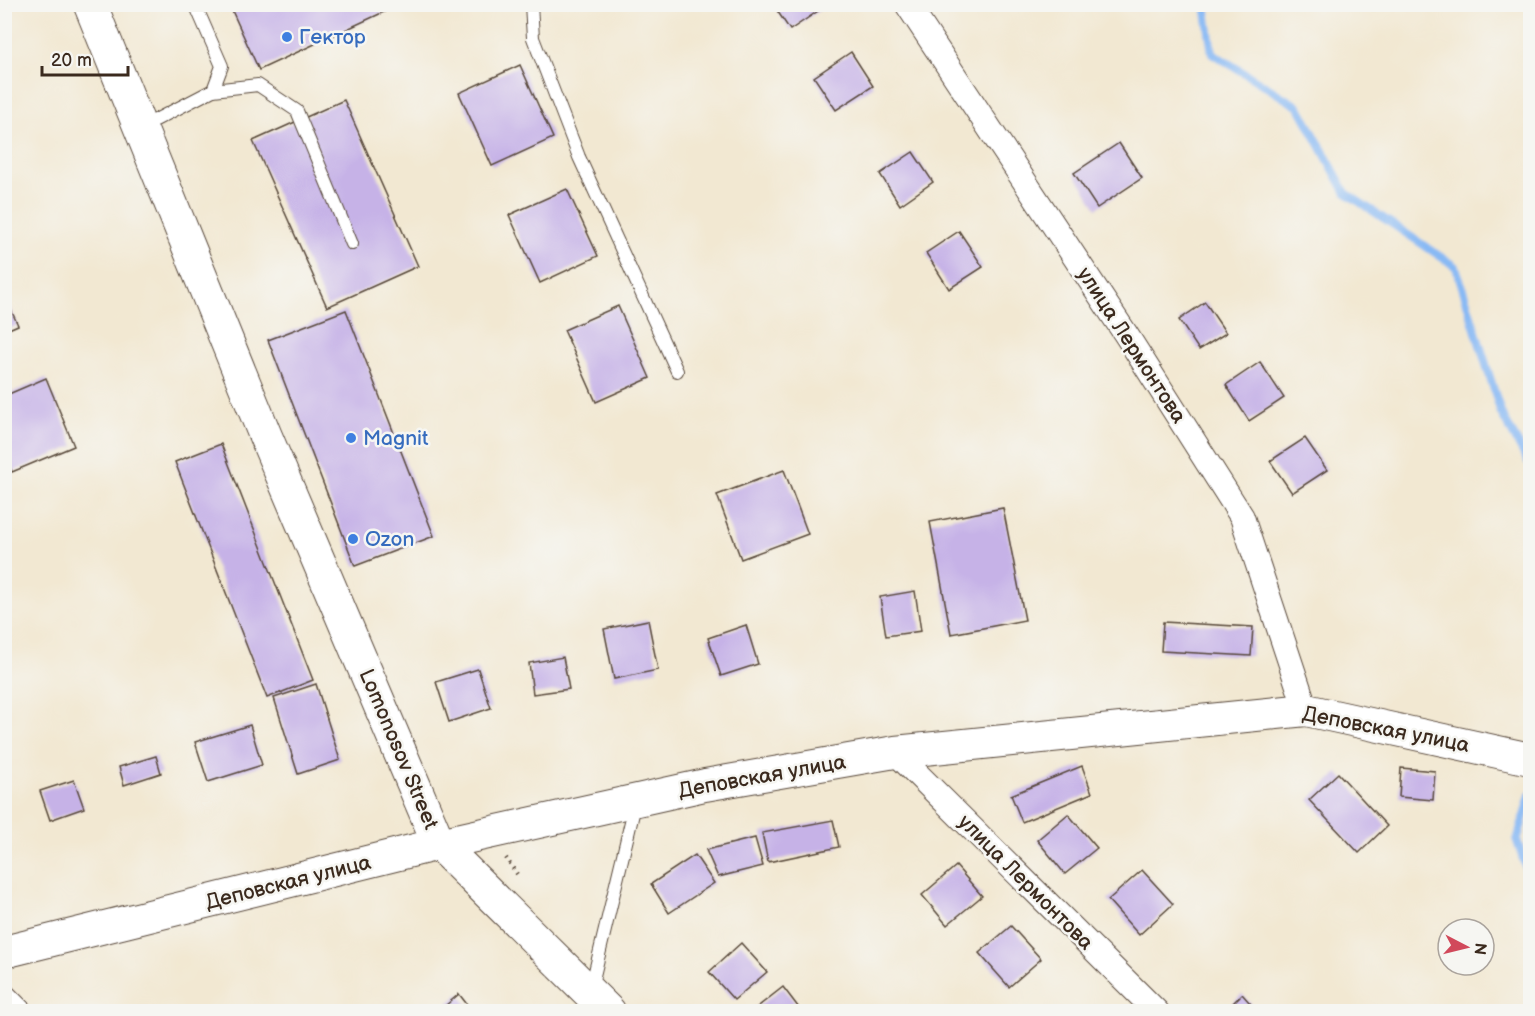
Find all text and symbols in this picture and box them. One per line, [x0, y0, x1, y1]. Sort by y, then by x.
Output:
place label: Гектор [299, 25, 366, 50]
marker: Гектор [280, 30, 294, 44]
scale bar [42, 39, 128, 77]
text: 20 m [51, 50, 92, 71]
street label: улица Лермонтова [1072, 263, 1192, 428]
place label: Magnit [363, 426, 429, 451]
marker: Magnit [344, 431, 358, 445]
place label: Ozon [365, 527, 414, 552]
marker: Ozon [346, 532, 360, 546]
street label: Lomonosov Street [354, 665, 444, 834]
street label: Деповская улица [1300, 701, 1472, 758]
street label: Деповская улица [676, 749, 848, 804]
street label: улица Лермонтова [953, 809, 1099, 956]
street label: Деповская улица [203, 850, 374, 915]
north arrow [1436, 917, 1496, 977]
text: N [1469, 942, 1490, 956]

